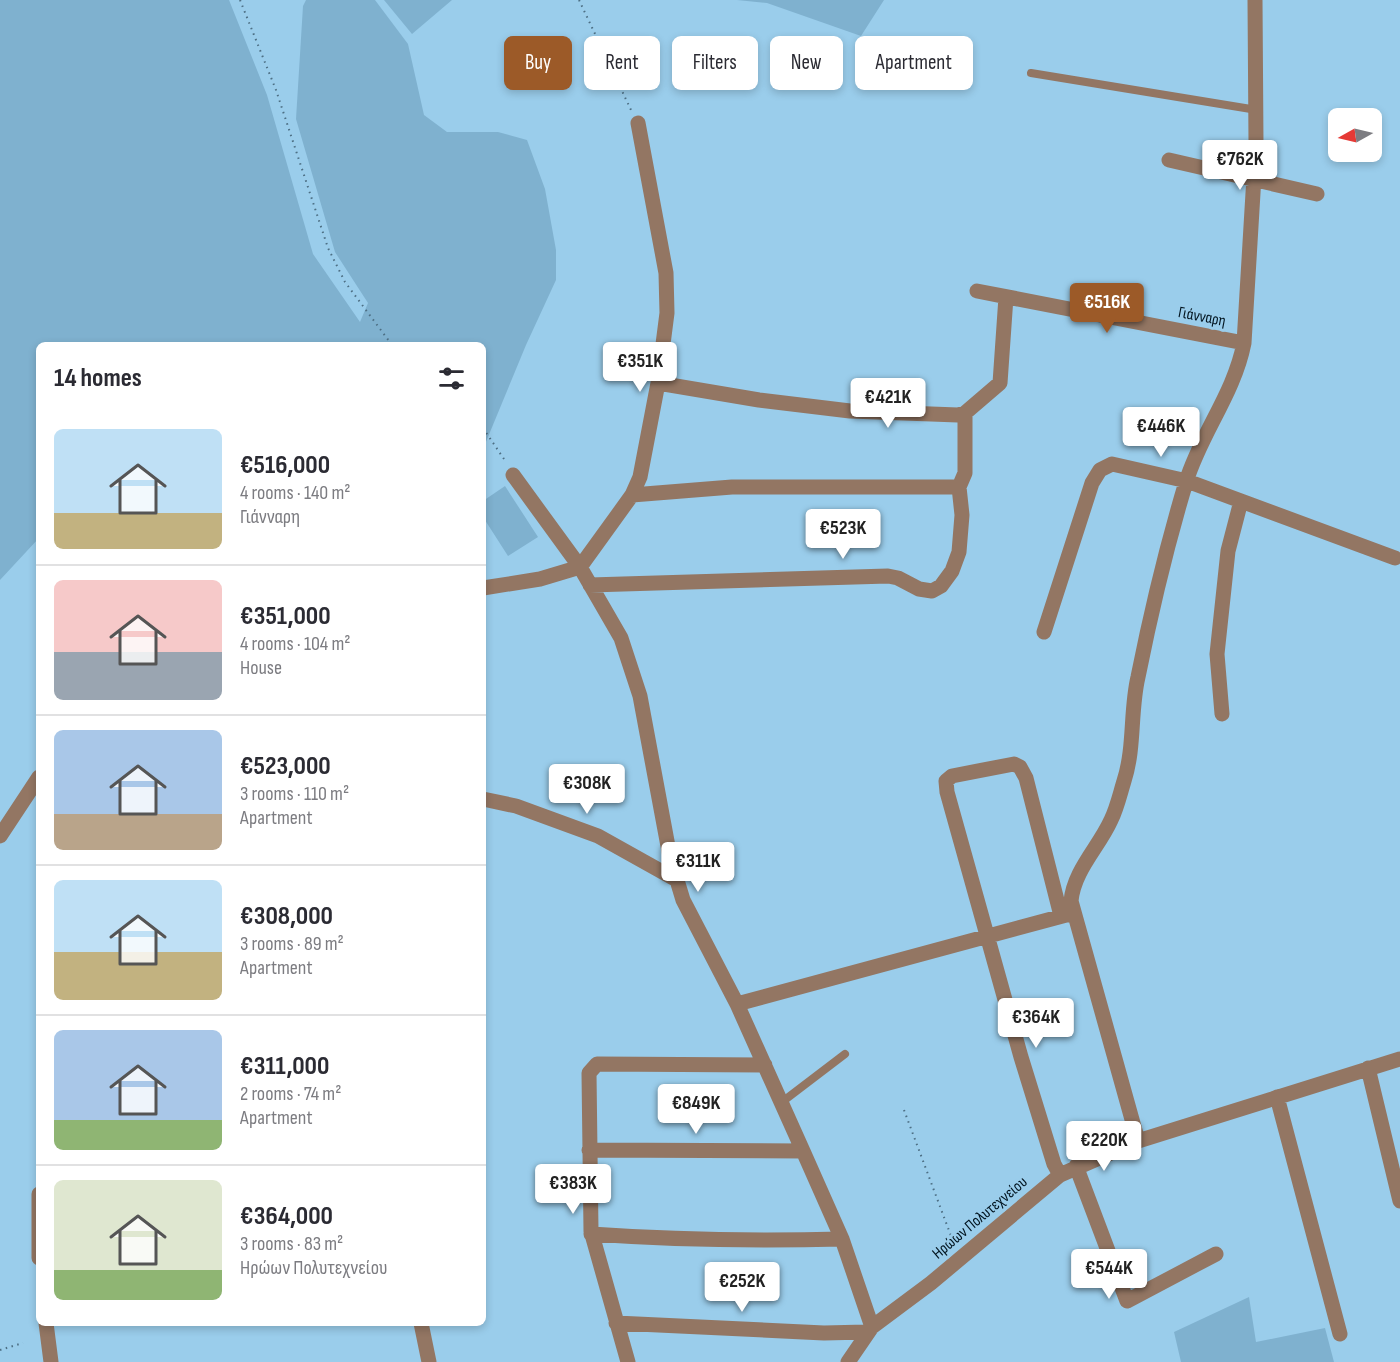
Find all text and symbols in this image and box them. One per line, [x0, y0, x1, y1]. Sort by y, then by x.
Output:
chip: Buy [504, 36, 572, 90]
chip: Rent [584, 36, 660, 90]
chip: Filters [672, 36, 758, 90]
chip: New [770, 36, 843, 90]
chip: Apartment [855, 36, 973, 90]
north arrow [1328, 108, 1382, 162]
map controls [1328, 108, 1382, 162]
pin: €762K [1198, 140, 1282, 191]
text: €762K [1216, 147, 1264, 171]
pin: €516K [1065, 283, 1149, 334]
text: €516K [1084, 290, 1130, 314]
street label: Γιάνναρη [1177, 303, 1227, 331]
pin: €351K [598, 342, 682, 393]
text: €351K [617, 349, 663, 373]
icon: filters [435, 362, 468, 395]
text: 14 homes [54, 363, 142, 394]
pin: €421K [846, 378, 930, 429]
text: €421K [865, 385, 911, 409]
pin: €446K [1119, 407, 1203, 458]
text: €446K [1137, 414, 1185, 438]
text: €516,000 [240, 450, 330, 481]
icon: home [102, 453, 174, 525]
text: 4 rooms · 140 m² [240, 481, 350, 505]
text: Γιάνναρη [240, 505, 300, 529]
pin: €523K [801, 509, 885, 560]
text: €523K [820, 516, 866, 540]
text: €351,000 [240, 601, 331, 632]
icon: home [102, 604, 174, 676]
text: 4 rooms · 104 m² [240, 632, 350, 656]
text: House [240, 656, 282, 680]
text: €523,000 [240, 751, 331, 782]
icon: home [102, 754, 174, 826]
pin: €308K [545, 764, 629, 815]
text: €308K [563, 771, 611, 795]
text: 3 rooms · 110 m² [240, 782, 349, 806]
text: Apartment [240, 806, 313, 830]
pin: €311K [656, 842, 740, 893]
text: €311K [675, 849, 721, 873]
text: €308,000 [240, 901, 333, 932]
icon: home [102, 904, 174, 976]
text: 3 rooms · 89 m² [240, 932, 344, 956]
text: Apartment [240, 956, 313, 980]
pin: €364K [994, 998, 1078, 1049]
text: €364K [1012, 1005, 1060, 1029]
text: €311,000 [240, 1051, 329, 1082]
icon: home [102, 1054, 174, 1126]
text: 2 rooms · 74 m² [240, 1082, 341, 1106]
pin: €849K [654, 1084, 738, 1135]
text: €849K [672, 1091, 720, 1115]
text: Apartment [240, 1106, 313, 1130]
pin: €220K [1062, 1121, 1146, 1172]
text: €220K [1080, 1128, 1128, 1152]
pin: €383K [531, 1164, 615, 1215]
text: €383K [549, 1171, 597, 1195]
street label: Ηρώων Πολυτεχνείου [929, 1173, 1031, 1263]
text: €364,000 [240, 1201, 333, 1232]
icon: home [102, 1204, 174, 1276]
text: 3 rooms · 83 m² [240, 1232, 343, 1256]
pin: €544K [1067, 1249, 1151, 1300]
text: Ηρώων Πολυτεχνείου [240, 1256, 388, 1280]
text: €544K [1085, 1256, 1133, 1280]
pin: €252K [700, 1262, 784, 1313]
text: €252K [719, 1269, 765, 1293]

